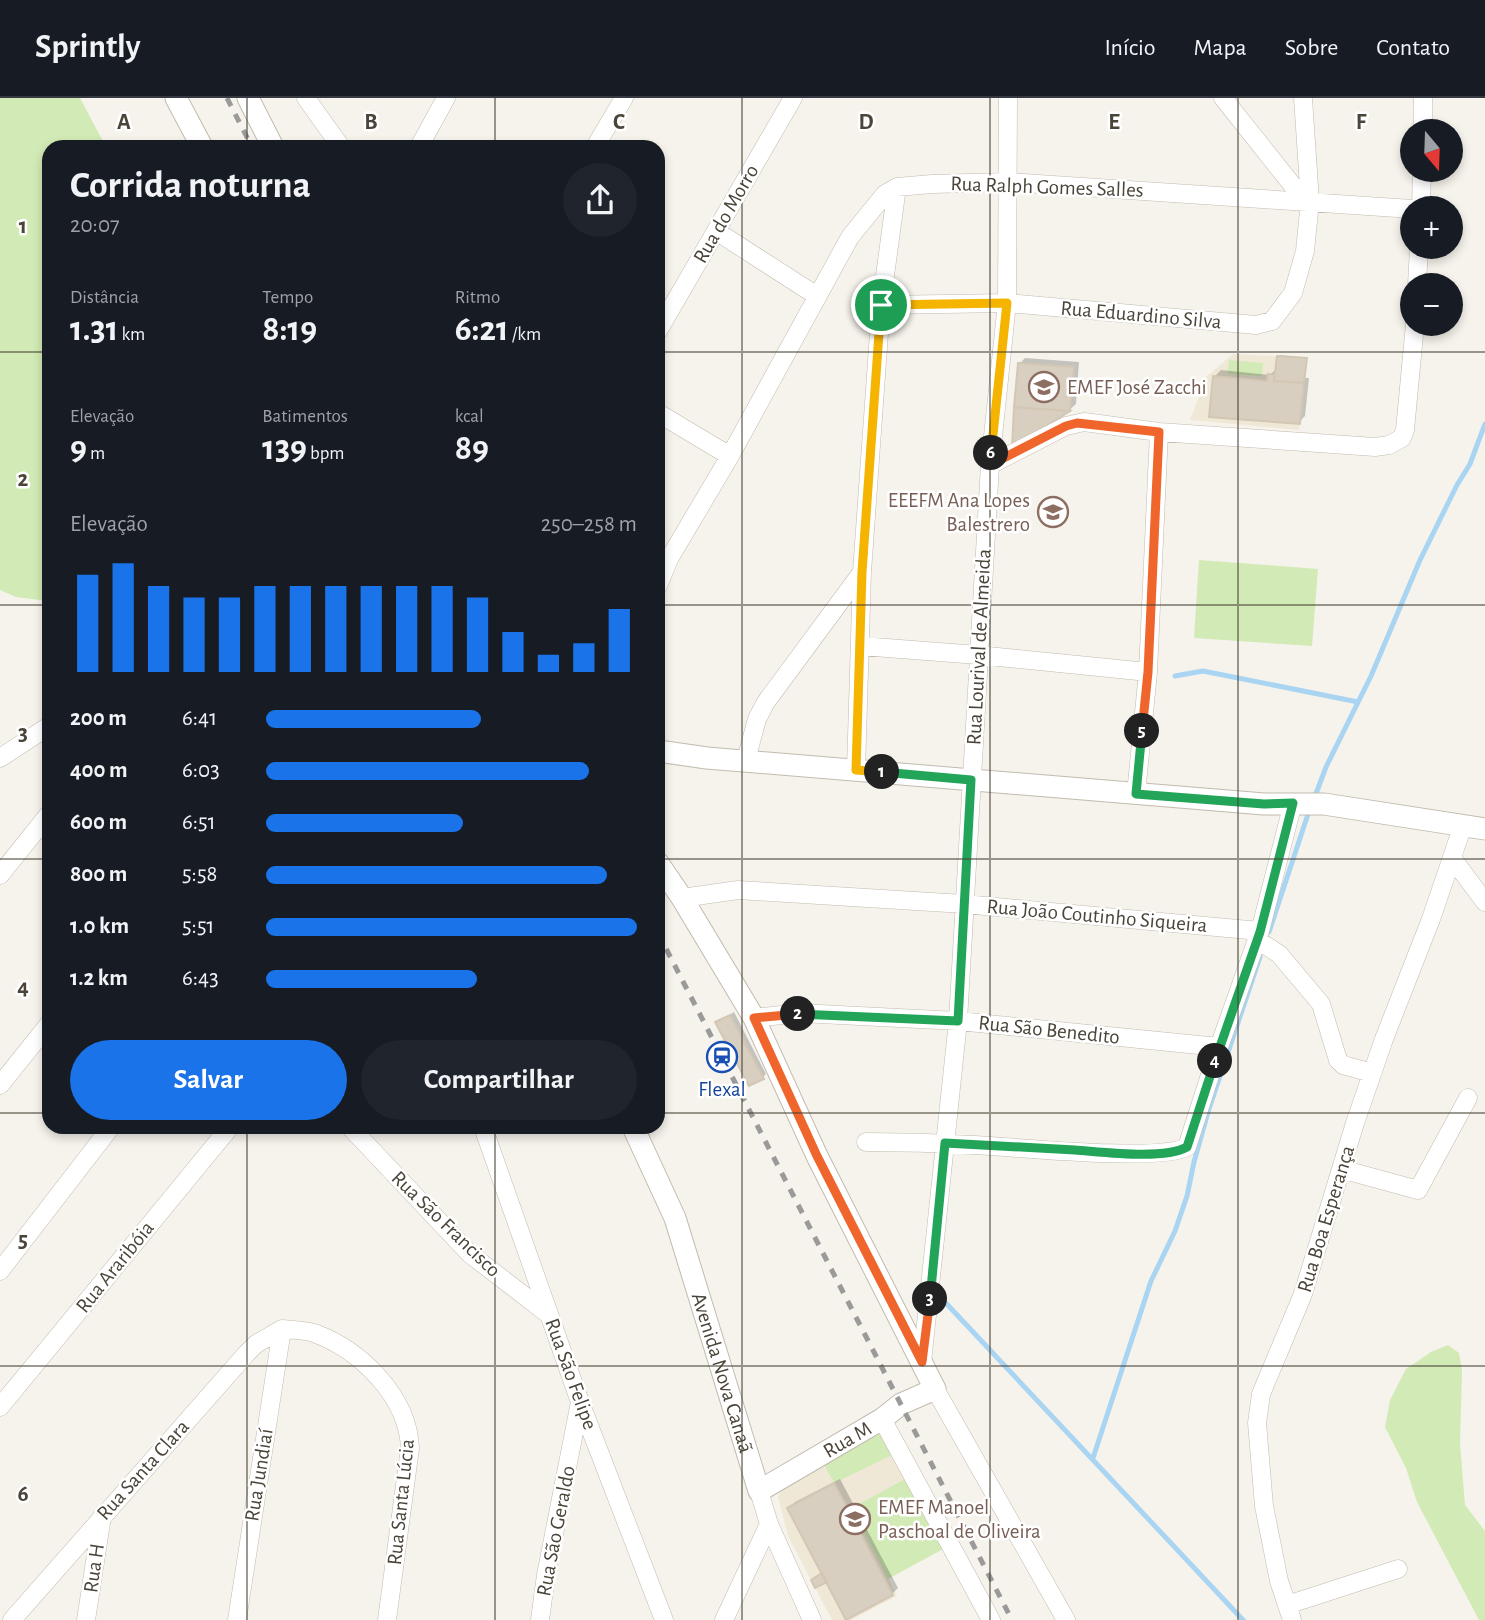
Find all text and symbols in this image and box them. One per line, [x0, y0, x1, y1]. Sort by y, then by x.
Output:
text: Sprintly [35, 31, 140, 64]
text: Início [1104, 36, 1156, 60]
text: Mapa [1194, 36, 1247, 60]
text: Sobre [1285, 36, 1338, 60]
text: Contato [1376, 36, 1450, 60]
text: A [117, 111, 131, 134]
text: B [364, 111, 378, 134]
text: C [613, 111, 625, 134]
text: D [858, 111, 874, 134]
text: E [1108, 111, 1120, 134]
text: F [1356, 111, 1367, 134]
north arrow [1400, 119, 1463, 182]
map controls [1400, 119, 1463, 336]
street label: Rua do Morro [689, 161, 763, 267]
button: share [563, 163, 637, 237]
text: Corrida noturna [70, 167, 311, 205]
street label: Rua Ralph Gomes Salles [950, 173, 1144, 201]
button: + [1400, 196, 1463, 259]
text: 20:07 [70, 214, 120, 237]
text: 1 [19, 215, 27, 238]
button: − [1400, 273, 1463, 336]
pin [851, 275, 911, 335]
icon: arrive [862, 286, 900, 324]
text: Distância [70, 288, 139, 307]
text: Tempo [262, 288, 313, 307]
text: Ritmo [455, 288, 500, 307]
street label: Rua Eduardino Silva [1060, 298, 1223, 333]
text: 1.31 [70, 312, 118, 347]
text: 8:19 [262, 312, 317, 347]
text: 6:21 [455, 312, 509, 347]
text: km [118, 325, 145, 344]
text: /km [509, 325, 541, 344]
school or university icon: EMEF José Zacchi [1027, 370, 1061, 404]
place label: EMEF José Zacchi [1067, 377, 1207, 398]
text: Elevação [70, 407, 134, 426]
text: Batimentos [262, 407, 348, 426]
text: kcal [455, 407, 484, 426]
text: 9 [70, 431, 87, 466]
text: 139 [262, 431, 307, 466]
text: 89 [455, 431, 489, 466]
pin: 6 [974, 436, 1009, 470]
text: 6 [986, 443, 995, 462]
text: m [87, 444, 105, 463]
text: bpm [307, 444, 345, 463]
text: 2 [18, 468, 29, 491]
place label: EEEFM Ana Lopes Balestrero [888, 490, 1030, 535]
school or university icon: EEEFM Ana Lopes Balestrero [1036, 495, 1070, 529]
text: Elevação [70, 513, 148, 536]
text: 250–258 m [541, 513, 637, 536]
street label: Rua Lourival de Almeida [963, 548, 995, 746]
text: 200 m [70, 707, 127, 730]
text: 6:41 [182, 707, 217, 730]
pin: 5 [1124, 714, 1160, 748]
text: 5 [1137, 721, 1146, 740]
text: 3 [18, 722, 28, 745]
pin: 1 [864, 754, 900, 790]
text: 400 m [70, 759, 128, 782]
text: 6:03 [182, 759, 220, 782]
text: 1 [878, 762, 885, 781]
text: 600 m [70, 811, 127, 834]
text: 6:51 [182, 811, 216, 834]
text: 800 m [70, 863, 127, 886]
text: 5:58 [182, 863, 217, 886]
street label: Rua João Coutinho Siqueira [986, 896, 1208, 936]
text: 1.0 km [70, 915, 129, 938]
text: 5:51 [182, 915, 214, 938]
text: 1.2 km [70, 967, 128, 990]
text: 6:43 [182, 967, 219, 990]
text: 4 [17, 976, 29, 999]
pin: 2 [780, 996, 816, 1032]
text: 2 [793, 1004, 802, 1023]
street label: Rua São Benedito [977, 1012, 1121, 1048]
button: Salvar [70, 1040, 347, 1120]
button: Compartilhar [361, 1040, 637, 1120]
station icon: Flexal [705, 1040, 739, 1074]
pin: 4 [1198, 1044, 1232, 1079]
text: 4 [1210, 1051, 1219, 1070]
place label: Flexal [698, 1079, 746, 1100]
street label: Rua Boa Esperança [1294, 1143, 1358, 1295]
street label: Rua São Francisco [387, 1167, 505, 1281]
street label: Rua Araribóia [72, 1217, 158, 1317]
text: 5 [18, 1229, 28, 1252]
pin: 3 [912, 1282, 948, 1316]
text: 3 [925, 1289, 934, 1308]
street label: Avenida Nova Canaã [688, 1290, 757, 1456]
street label: Rua São Felipe [541, 1316, 601, 1432]
street label: Rua Santa Clara [93, 1416, 193, 1524]
street label: Rua M [820, 1417, 875, 1462]
street label: Rua Jundiaí [241, 1426, 277, 1523]
street label: Rua Santa Lúcia [384, 1437, 418, 1566]
street label: Rua São Geraldo [533, 1464, 579, 1598]
text: 6 [17, 1483, 29, 1506]
place label: EMEF Manoel Paschoal de Oliveira [878, 1497, 1041, 1542]
school or university icon: EMEF Manoel Paschoal de Oliveira [838, 1502, 872, 1536]
street label: Rua H [80, 1542, 108, 1594]

